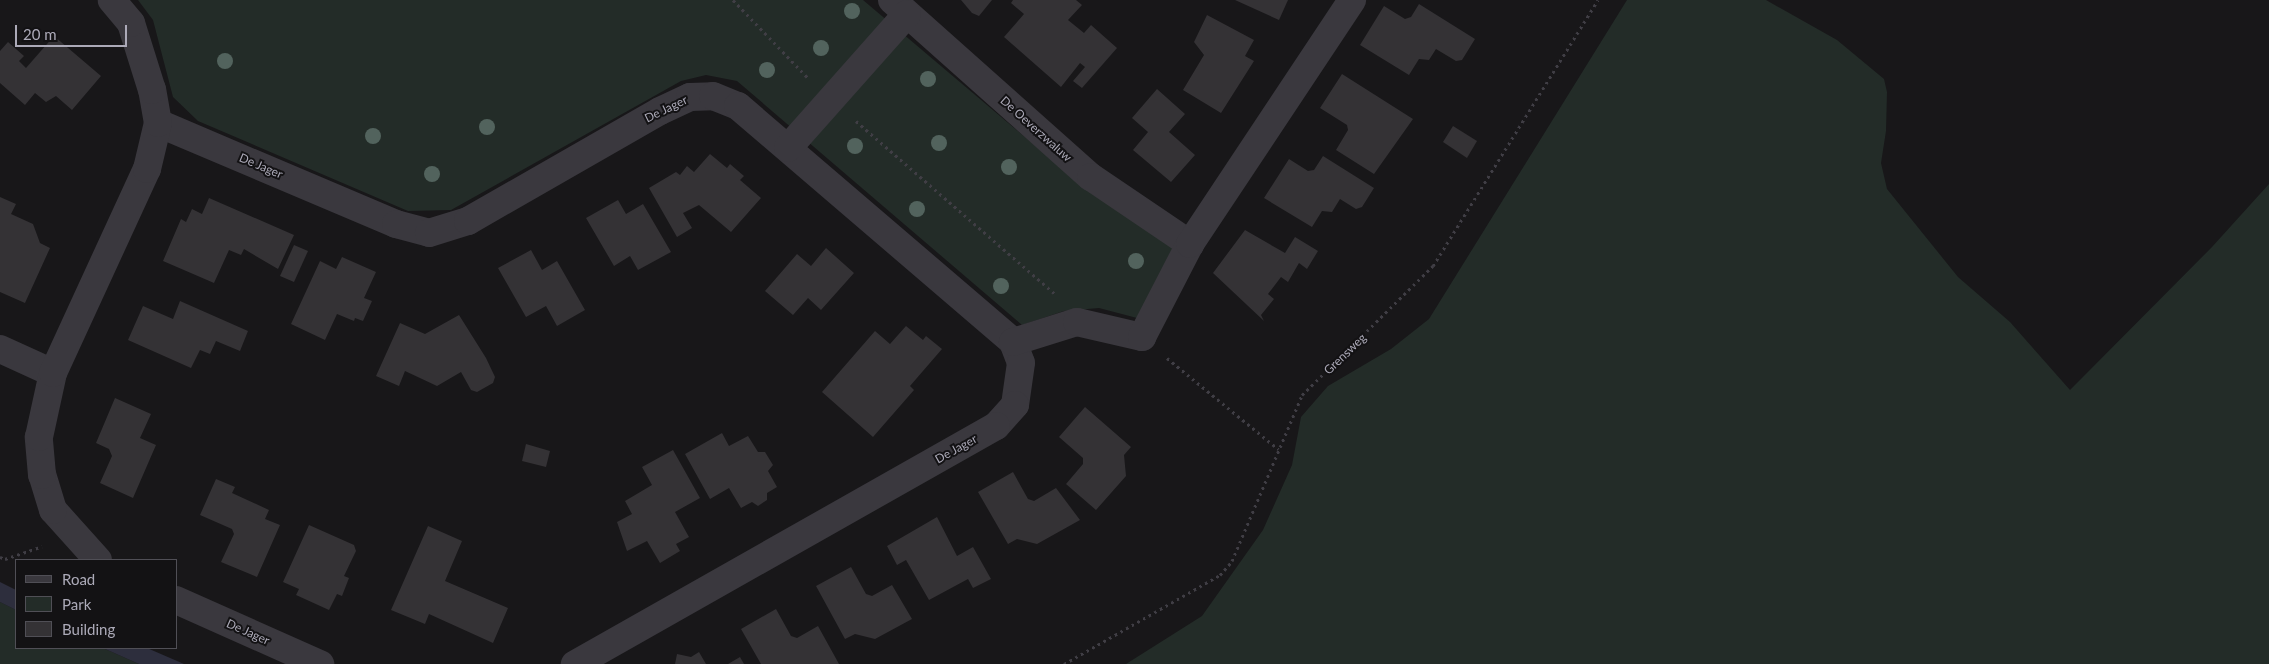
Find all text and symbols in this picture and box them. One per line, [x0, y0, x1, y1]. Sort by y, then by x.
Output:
scale bar [18, 15, 130, 47]
text: 20 m [23, 25, 57, 43]
street label: De Jager [642, 92, 690, 126]
street label: De Oeverzwaluw [998, 93, 1074, 165]
street label: De Jager [237, 150, 285, 182]
street label: Grensweg [1321, 330, 1369, 378]
street label: De Jager [932, 432, 980, 466]
legend [15, 559, 178, 649]
text: Road [62, 570, 95, 588]
text: Park [62, 595, 91, 613]
street label: De Jager [224, 616, 272, 648]
text: Building [62, 620, 115, 638]

